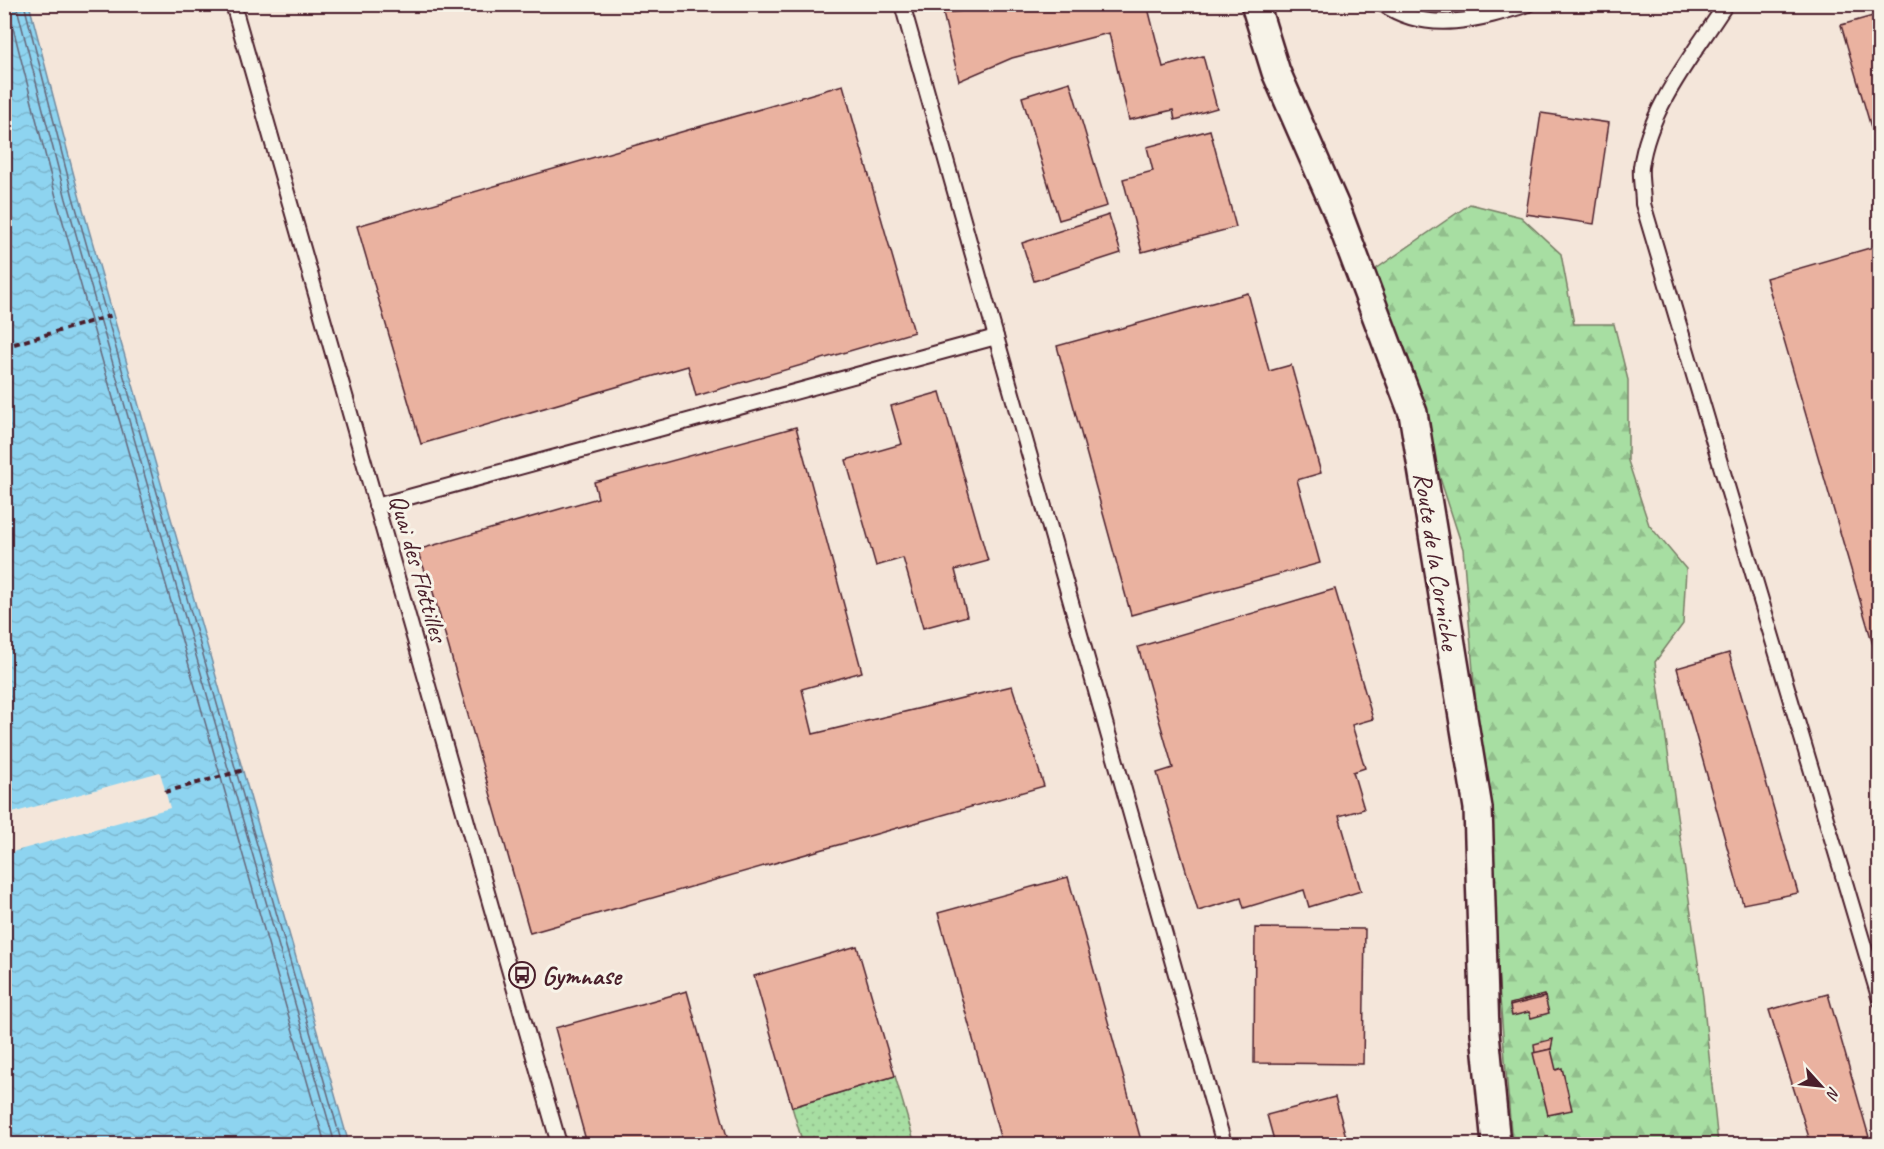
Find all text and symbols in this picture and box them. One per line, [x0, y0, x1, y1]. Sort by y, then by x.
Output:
street label: Route de la Corniche [1406, 470, 1467, 654]
street label: Quai des Flottilles [382, 491, 456, 648]
place label: Gymnase [542, 959, 623, 992]
bus stop icon: Gymnase [507, 960, 537, 990]
north arrow [1791, 1056, 1851, 1116]
text: N [1821, 1083, 1845, 1104]

